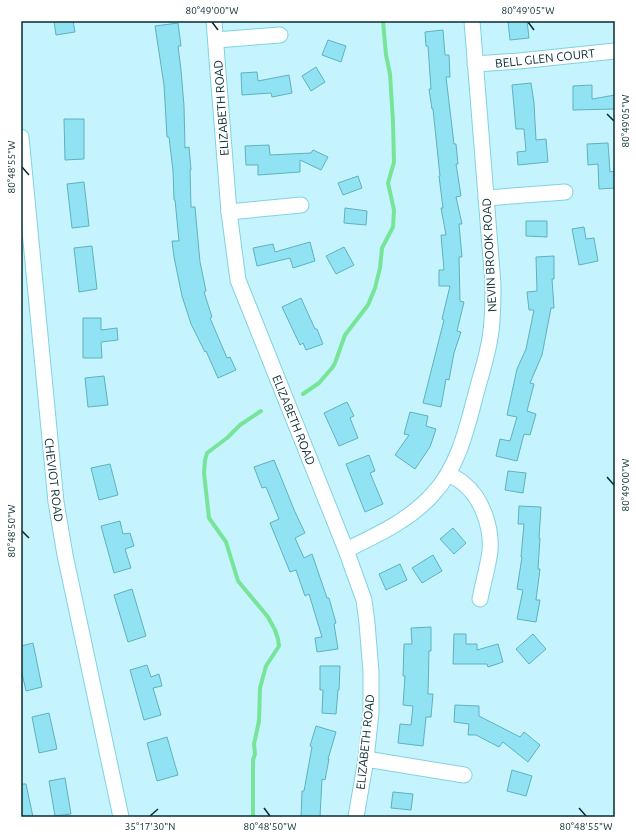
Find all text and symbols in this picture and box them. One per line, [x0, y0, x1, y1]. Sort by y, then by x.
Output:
text: 80°49'00"W [186, 5, 238, 16]
text: 80°49'05"W [502, 5, 554, 16]
street label: BELL GLEN COURT [494, 46, 596, 70]
street label: ELIZABETH ROAD [211, 60, 231, 156]
text: 80°49'05"W [620, 95, 631, 147]
text: 80°48'55"W [6, 141, 17, 193]
street label: NEVIN BROOK ROAD [480, 198, 498, 312]
street label: ELIZABETH ROAD [270, 373, 318, 467]
street label: CHEVIOT ROAD [42, 437, 66, 523]
text: 80°49'00"W [620, 459, 631, 511]
text: 80°48'50"W [6, 505, 17, 557]
street label: ELIZABETH ROAD [354, 694, 376, 790]
text: 35°17'30"N [125, 821, 175, 832]
text: 80°48'50"W [244, 821, 296, 832]
text: 80°48'55"W [560, 821, 612, 832]

